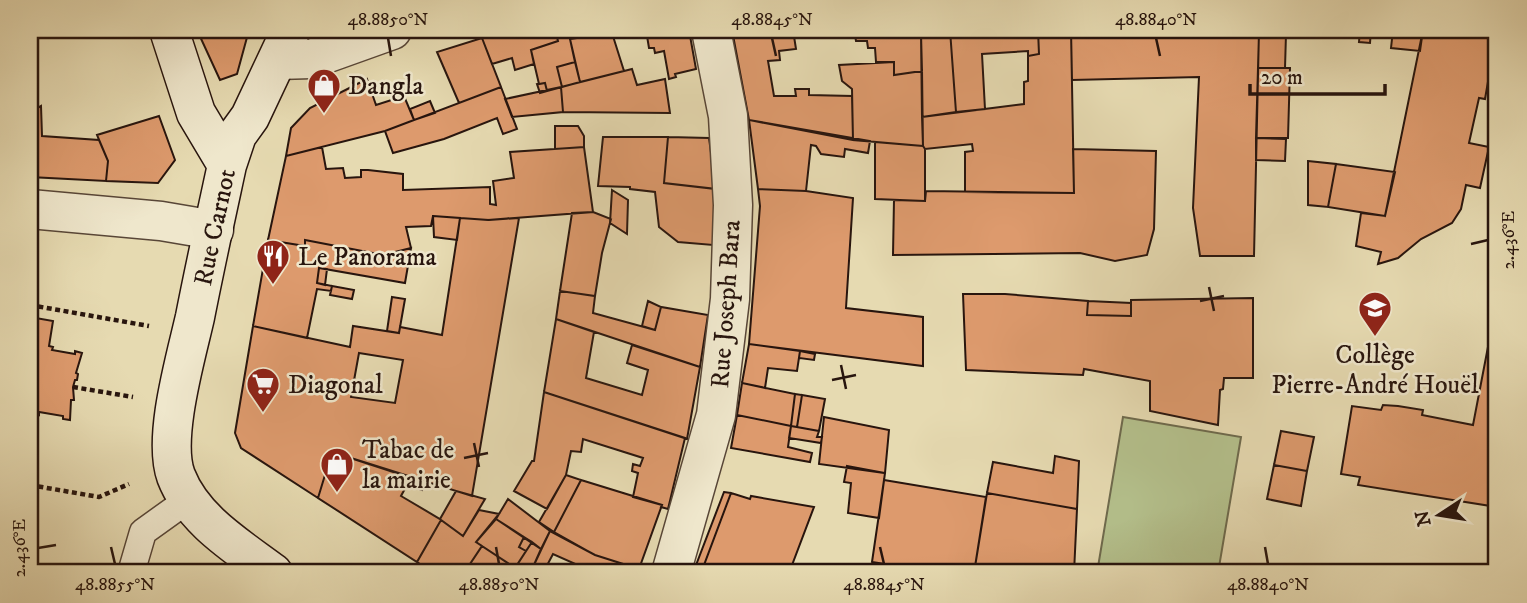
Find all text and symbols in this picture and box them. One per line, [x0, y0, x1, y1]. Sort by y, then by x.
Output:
text: 48.8850°N [348, 9, 429, 31]
text: 48.8845°N [731, 9, 813, 31]
text: 48.8840°N [1115, 9, 1197, 31]
scale bar [1250, 52, 1385, 96]
text: 20 m [1261, 65, 1303, 91]
shop icon: Dangla [305, 66, 343, 115]
place label: Dangla [348, 70, 424, 103]
street label: Rue Carnot [187, 166, 244, 289]
text: 2.436°E [1498, 210, 1520, 269]
street label: Rue Joseph Bara [704, 219, 749, 389]
restaurant icon: Le Panorama [254, 237, 292, 286]
place label: Le Panorama [298, 241, 437, 274]
school or university icon: Collège Pierre-André Houël [1356, 289, 1394, 338]
place label: Collège Pierre-André Houël [1271, 339, 1479, 402]
supermarket icon: Diagonal [244, 365, 282, 414]
place label: Diagonal [288, 369, 383, 402]
place label: Tabac de la mairie [362, 434, 454, 497]
shop icon: Tabac de la mairie [318, 445, 356, 494]
north arrow [1404, 480, 1474, 550]
text: N [1411, 508, 1437, 528]
text: 2.436°E [9, 518, 31, 577]
text: 48.8855°N [75, 574, 155, 596]
text: 48.8850°N [459, 574, 540, 596]
text: 48.8845°N [843, 574, 925, 596]
text: 48.8840°N [1227, 574, 1309, 596]

